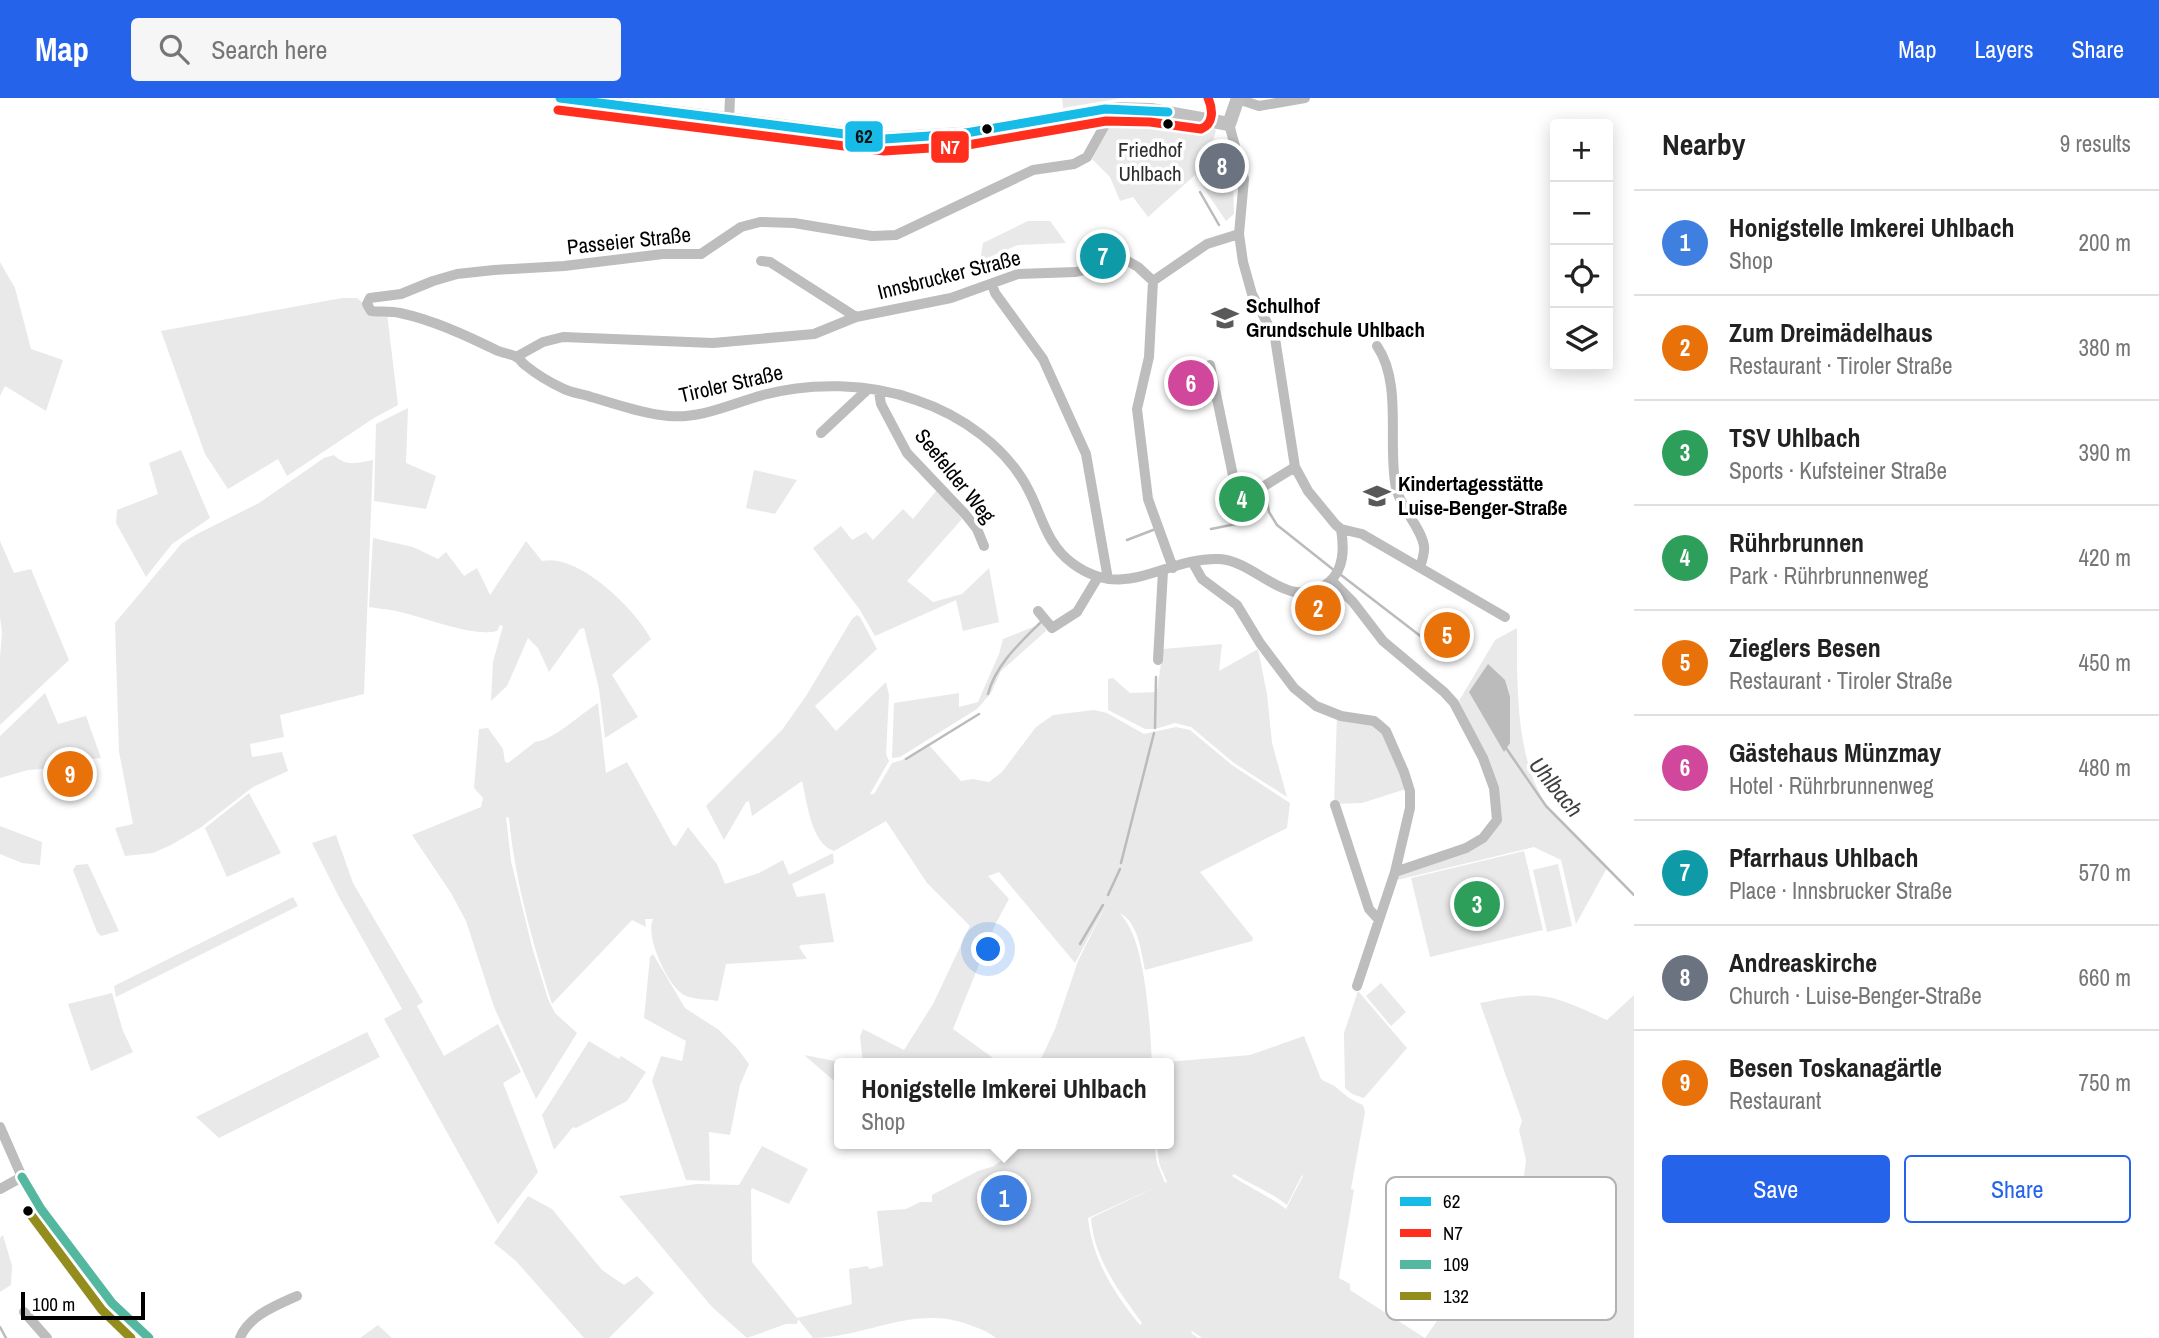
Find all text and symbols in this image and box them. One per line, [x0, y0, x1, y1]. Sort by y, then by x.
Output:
search box [131, 18, 621, 81]
text: Map [35, 27, 89, 71]
icon: search [155, 30, 193, 68]
text: Search here [211, 32, 327, 67]
text: Map [1898, 33, 1936, 65]
text: Layers [1974, 33, 2033, 65]
text: Share [2071, 33, 2124, 65]
unlabelled marker [1161, 117, 1175, 131]
map controls [1550, 119, 1613, 371]
button: + [1550, 119, 1613, 182]
line badge: 62 [844, 120, 884, 153]
unlabelled marker [980, 122, 994, 136]
text: 62 [855, 123, 873, 149]
text: Nearby [1662, 124, 1745, 164]
text: 9 results [2060, 128, 2131, 159]
line badge: N7 [930, 130, 970, 164]
text: N7 [940, 134, 960, 160]
park label: Friedhof Uhlbach [1118, 135, 1182, 188]
pin: 8 [1199, 140, 1245, 192]
button: − [1550, 182, 1613, 245]
text: Honigstelle Imkerei Uhlbach [1729, 210, 2015, 245]
street label: Passeier Straße [566, 220, 692, 261]
text: 1 [1680, 227, 1690, 258]
text: 200 m [2079, 227, 2131, 258]
pin: 7 [1080, 230, 1126, 282]
street label: Innsbrucker Straße [874, 243, 1023, 306]
button: locate [1550, 245, 1613, 308]
text: Shop [1729, 245, 1773, 276]
place label: Schulhof Grundschule Uhlbach [1246, 291, 1425, 344]
school or university icon: Schulhof Grundschule Uhlbach [1210, 303, 1240, 333]
button: layers [1550, 308, 1613, 371]
text: Zum Dreimädelhaus [1729, 315, 1933, 350]
text: 2 [1680, 332, 1690, 363]
text: 380 m [2079, 332, 2131, 363]
text: Restaurant · Tiroler Straße [1729, 350, 1953, 381]
street label: Tiroler Straße [676, 357, 786, 410]
pin: 6 [1168, 357, 1214, 409]
text: TSV Uhlbach [1729, 420, 1861, 455]
street label: Seefelder Weg [908, 422, 1003, 529]
text: 3 [1680, 437, 1690, 468]
text: 390 m [2079, 437, 2131, 468]
text: Sports · Kufsteiner Straße [1729, 455, 1947, 486]
place label: Kindertagesstätte Luise-Benger-Straße [1398, 469, 1567, 522]
pin: 4 [1219, 473, 1265, 525]
school or university icon: Kindertagesstätte Luise-Benger-Straße [1362, 481, 1392, 511]
text: Rührbrunnen [1729, 525, 1864, 560]
text: 4 [1680, 542, 1690, 573]
text: 420 m [2079, 542, 2131, 573]
text: Park · Rührbrunnenweg [1729, 560, 1928, 591]
pin: 2 [1295, 582, 1341, 634]
pin: 5 [1424, 609, 1470, 661]
text: Zieglers Besen [1729, 630, 1881, 665]
text: 5 [1680, 647, 1690, 678]
text: 450 m [2079, 647, 2131, 678]
text: Restaurant · Tiroler Straße [1729, 665, 1953, 696]
text: Gästehaus Münzmay [1729, 735, 1941, 770]
pin: 9 [47, 748, 93, 800]
water label: Uhlbach [1523, 750, 1590, 823]
text: 6 [1680, 752, 1690, 783]
text: 480 m [2079, 752, 2131, 783]
text: Hotel · Rührbrunnenweg [1729, 770, 1933, 801]
text: Pfarrhaus Uhlbach [1729, 840, 1919, 875]
text: 7 [1680, 857, 1690, 888]
text: 570 m [2079, 857, 2131, 888]
text: Place · Innsbrucker Straße [1729, 875, 1952, 906]
pin: 3 [1454, 878, 1500, 930]
your location [971, 932, 1005, 966]
text: Andreaskirche [1729, 945, 1877, 980]
text: 8 [1680, 962, 1690, 993]
text: 660 m [2079, 962, 2131, 993]
text: Church · Luise-Benger-Straße [1729, 980, 1982, 1011]
text: Besen Toskanagärtle [1729, 1050, 1942, 1085]
popup [834, 1058, 1174, 1149]
text: 9 [1680, 1067, 1690, 1098]
text: 750 m [2079, 1067, 2131, 1098]
text: Honigstelle Imkerei Uhlbach [861, 1071, 1147, 1106]
text: Restaurant [1729, 1085, 1821, 1116]
text: Shop [861, 1106, 905, 1137]
button: Save [1662, 1155, 1890, 1223]
button: Share [1904, 1155, 2131, 1223]
pin: 1 [981, 1172, 1027, 1224]
legend [1386, 1177, 1616, 1320]
text: 62 [1443, 1188, 1460, 1214]
unlabelled marker [21, 1204, 35, 1218]
text: N7 [1443, 1220, 1463, 1246]
text: 109 [1443, 1251, 1469, 1277]
text: 132 [1443, 1283, 1469, 1309]
scale bar [21, 1289, 145, 1321]
text: 100 m [32, 1291, 75, 1317]

